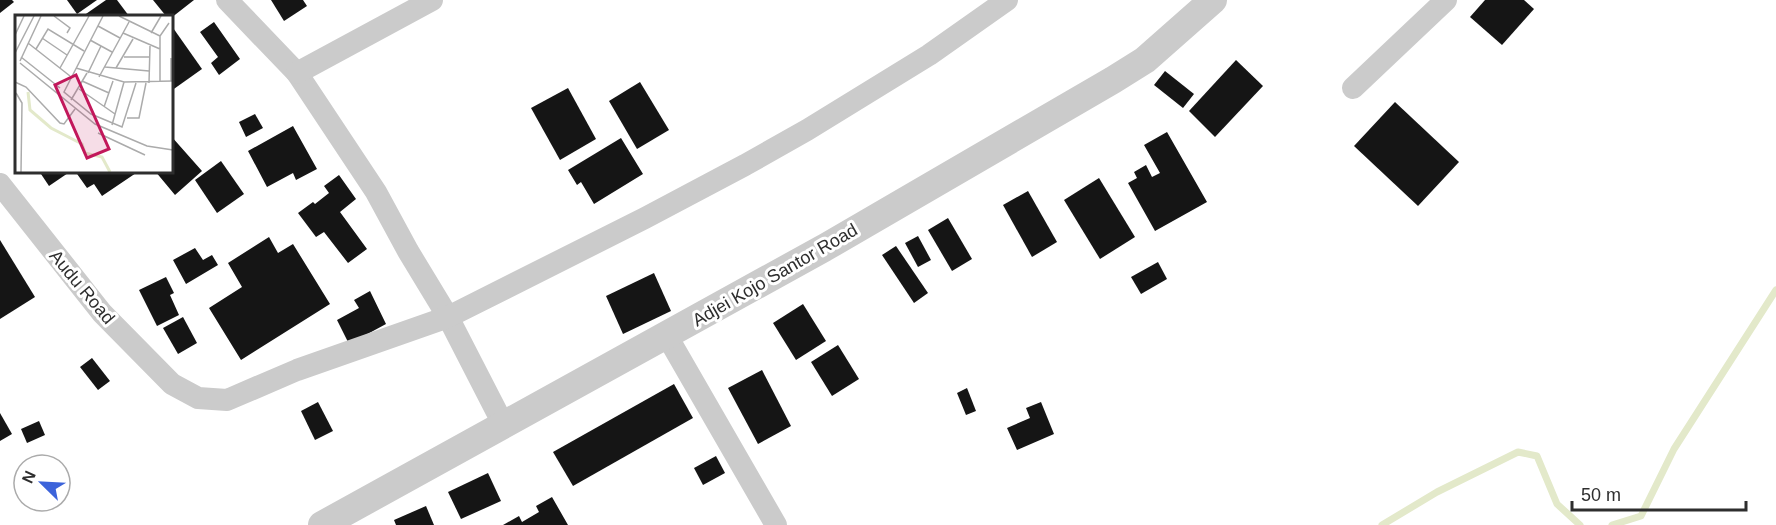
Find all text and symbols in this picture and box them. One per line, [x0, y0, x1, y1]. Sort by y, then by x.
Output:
inset map [15, 15, 172, 172]
street label: Adjei Kojo Santor Road [689, 220, 861, 330]
street label: Audu Road [45, 246, 119, 328]
north arrow [12, 453, 72, 513]
text: N [19, 468, 39, 486]
scale bar [1572, 474, 1746, 512]
text: 50 m [1581, 485, 1621, 505]

